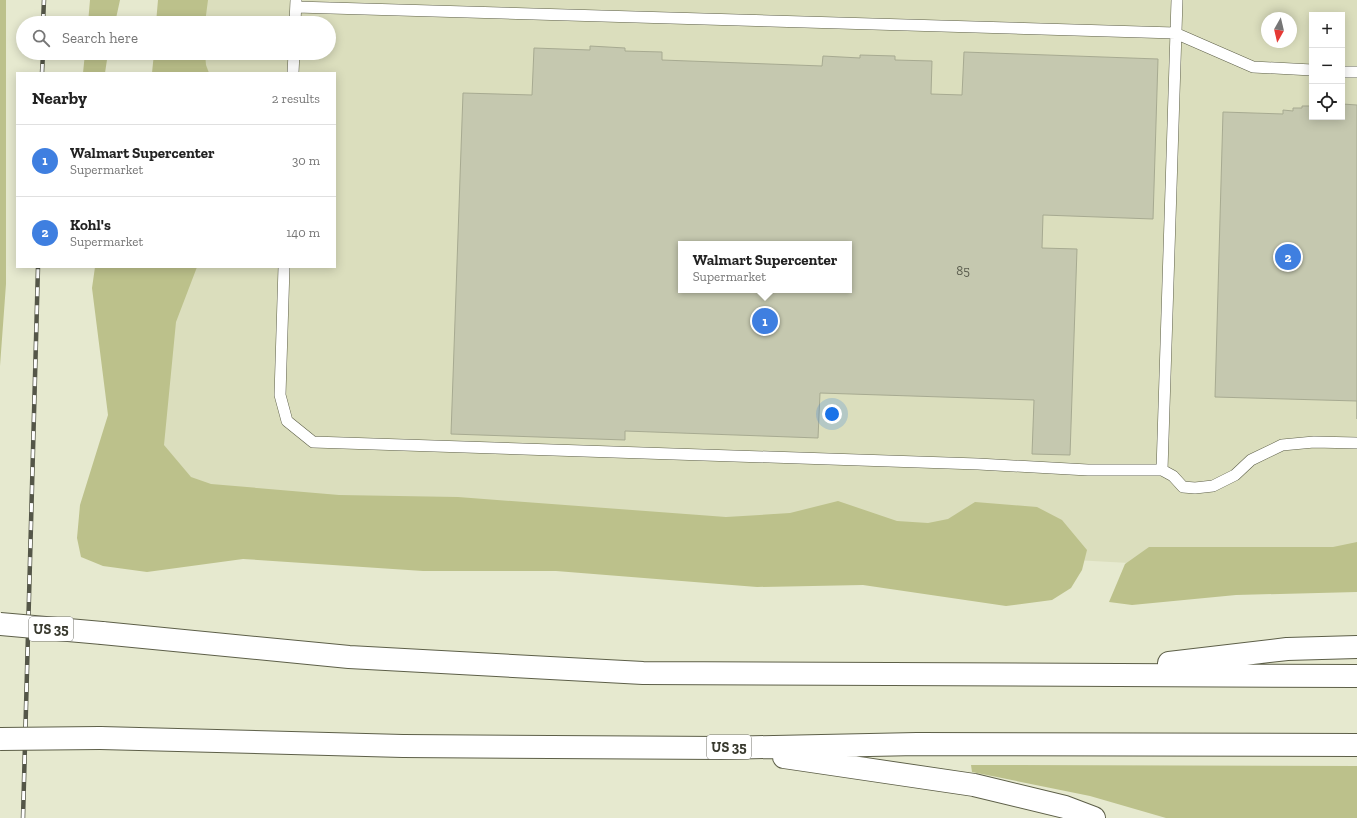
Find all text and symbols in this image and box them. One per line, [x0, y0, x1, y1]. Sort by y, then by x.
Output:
north arrow [1261, 12, 1297, 48]
map controls [1309, 12, 1345, 120]
button: + [1309, 12, 1345, 48]
search box [16, 16, 336, 60]
icon: search [30, 27, 52, 49]
text: Search here [62, 29, 138, 47]
button: − [1309, 48, 1345, 84]
button: locate [1309, 84, 1345, 120]
text: Nearby [32, 88, 87, 108]
text: 2 results [272, 91, 320, 106]
text: Walmart Supercenter [70, 144, 215, 162]
text: 1 [42, 153, 48, 168]
text: 30 m [292, 153, 320, 168]
text: Supermarket [70, 162, 143, 177]
text: Kohl's [70, 216, 111, 234]
text: 2 [42, 225, 48, 240]
text: 140 m [286, 225, 320, 240]
text: Supermarket [70, 234, 143, 249]
popup [678, 241, 852, 293]
pin: 2 [1275, 242, 1301, 272]
text: Walmart Supercenter [693, 251, 837, 269]
house number: 85 [956, 263, 970, 278]
text: Supermarket [693, 269, 766, 284]
pin: 1 [752, 306, 778, 336]
your location [822, 404, 842, 424]
road number: US 35 [29, 617, 73, 641]
road number: US 35 [707, 735, 751, 759]

